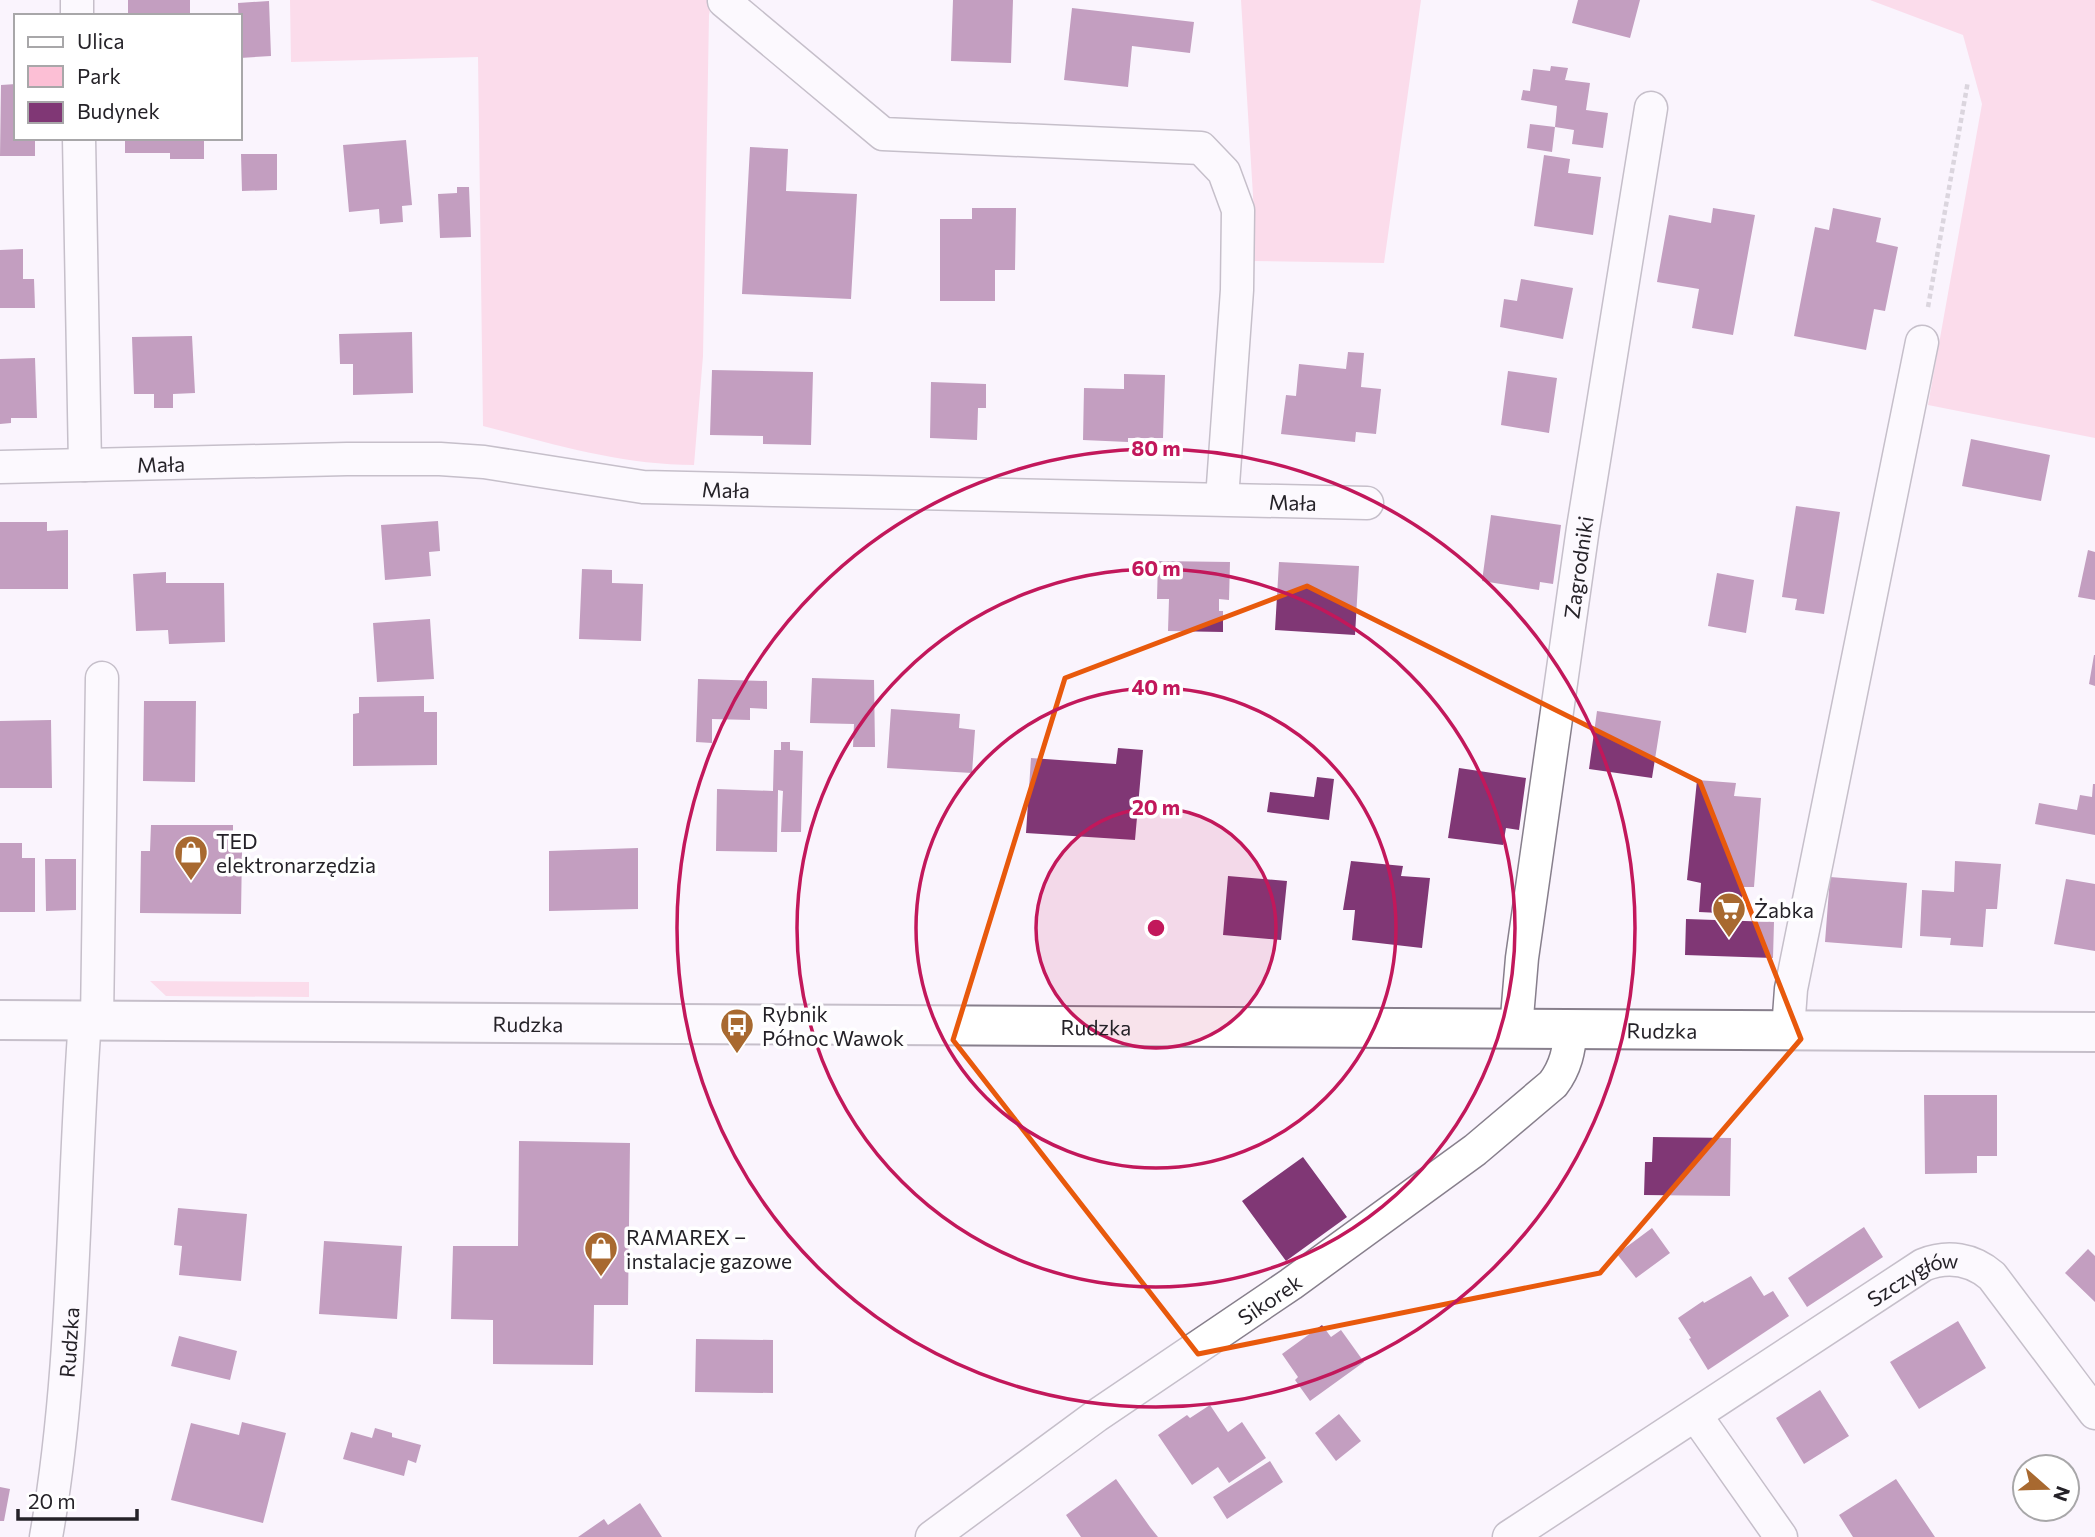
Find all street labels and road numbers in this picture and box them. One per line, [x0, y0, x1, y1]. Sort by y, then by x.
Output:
street label: Mała [137, 450, 185, 476]
street label: Mała [701, 476, 750, 502]
street label: Mała [1268, 488, 1317, 514]
street label: Zagrodniki [1558, 514, 1597, 620]
street label: Rudzka [493, 1010, 563, 1036]
street label: Rudzka [1061, 1014, 1131, 1039]
street label: Rudzka [1627, 1017, 1697, 1042]
street label: Szczygłów [1862, 1247, 1959, 1311]
street label: Sikorek [1233, 1268, 1306, 1329]
street label: Rudzka [53, 1306, 83, 1379]

